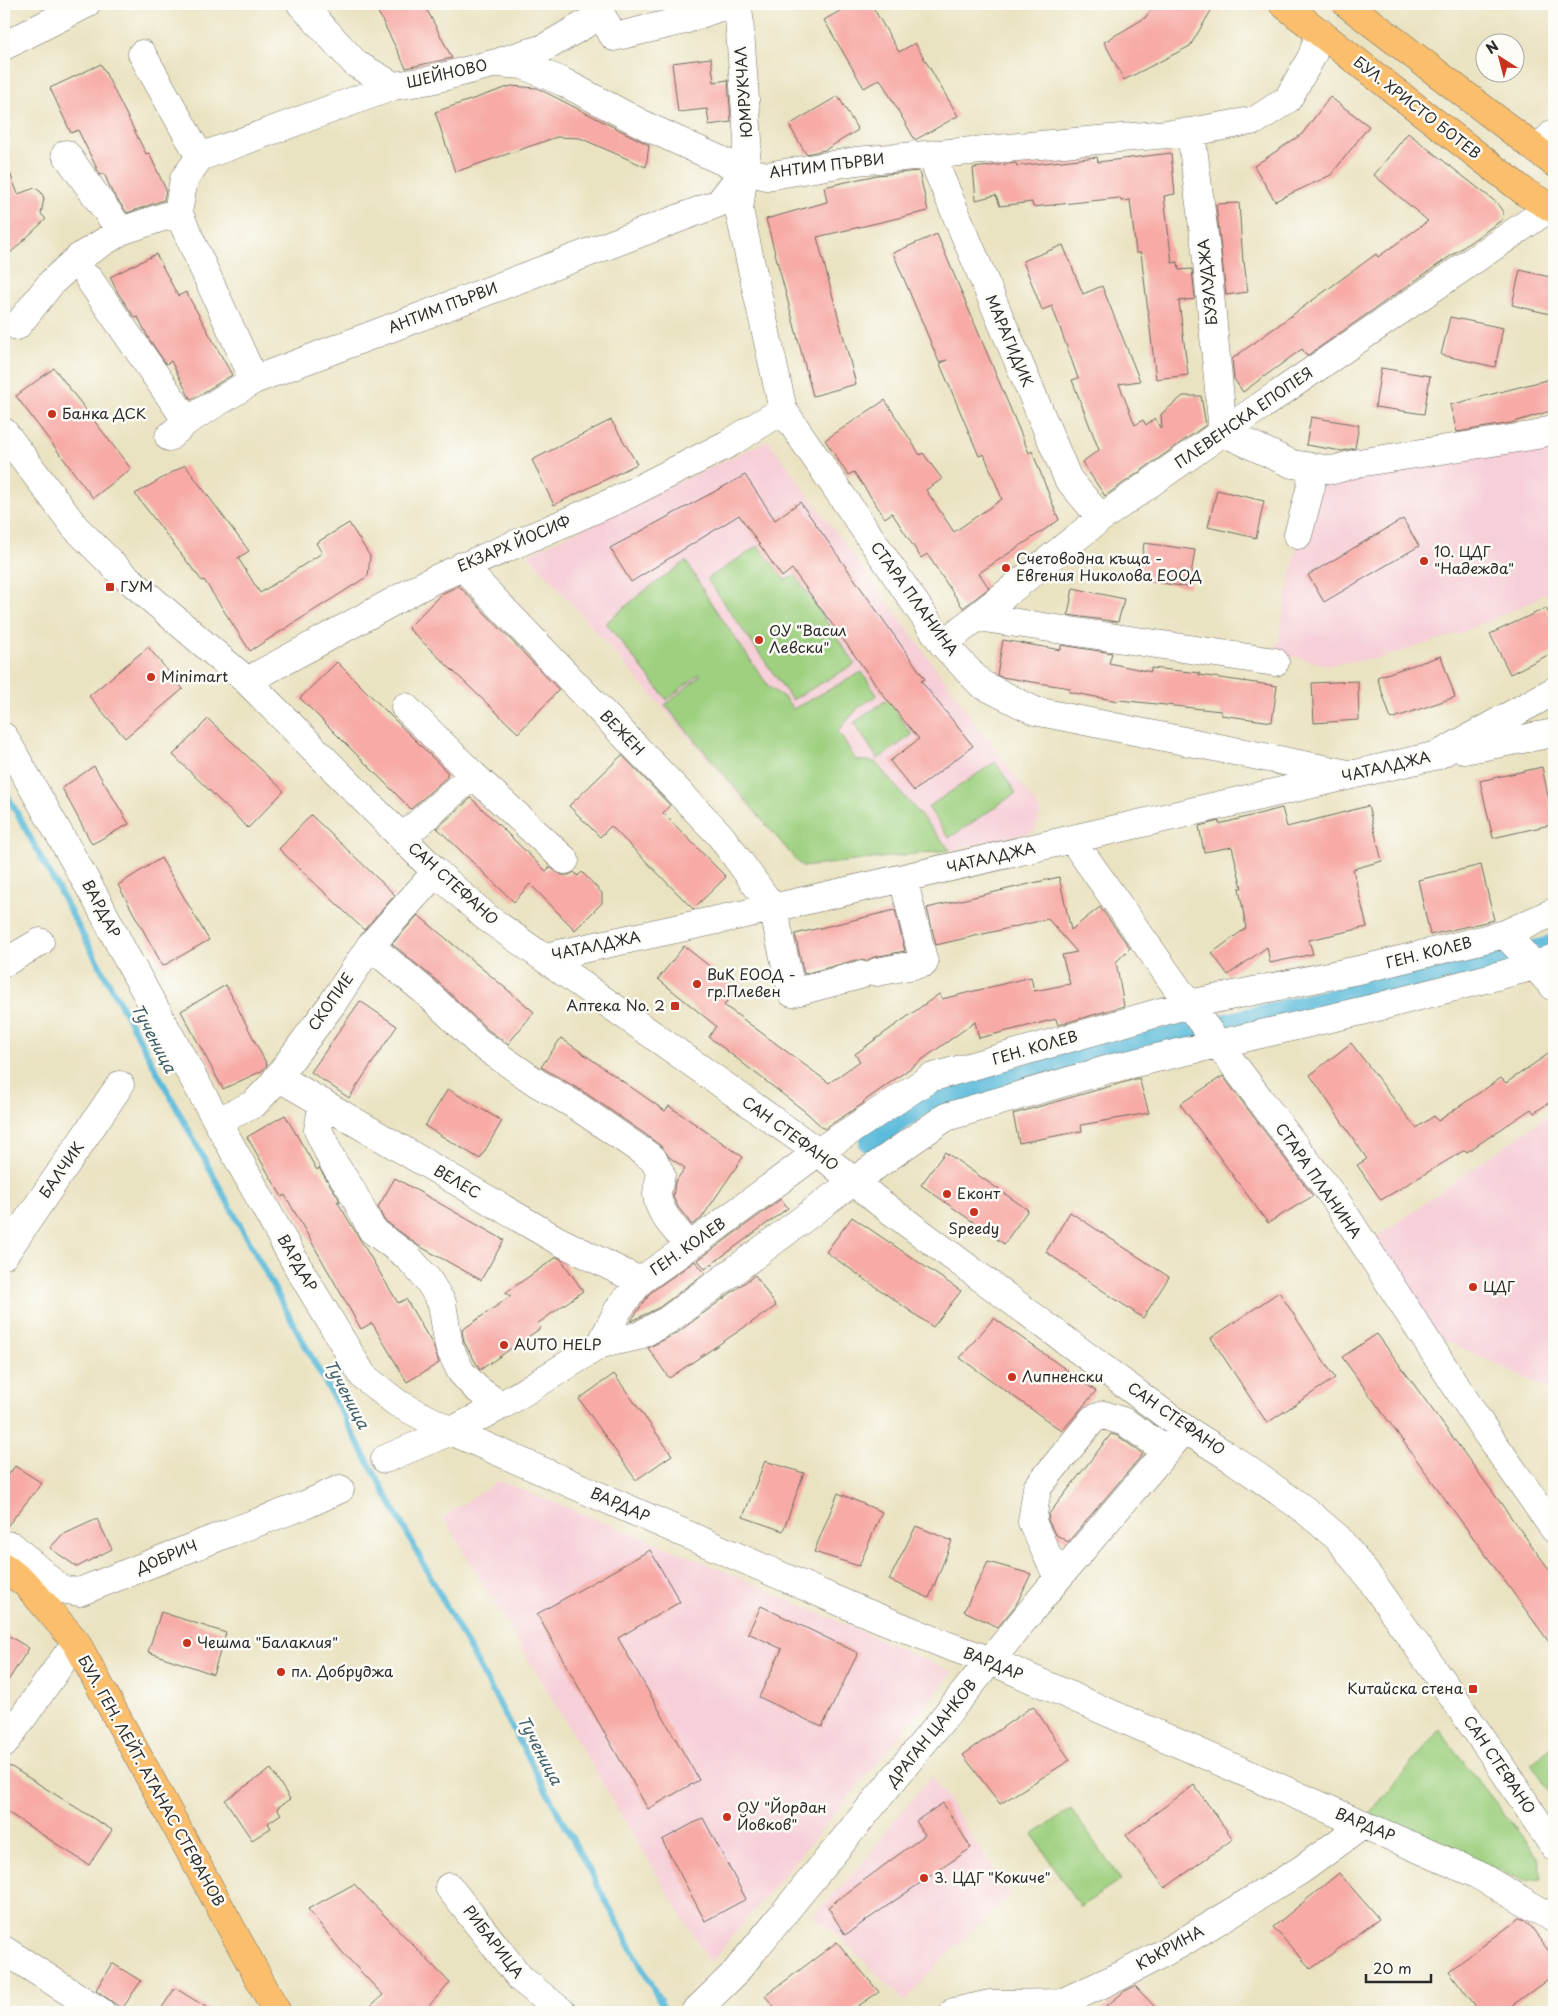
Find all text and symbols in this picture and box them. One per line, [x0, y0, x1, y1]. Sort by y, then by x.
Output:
north arrow [1476, 32, 1526, 82]
text: N [1481, 35, 1503, 59]
street label: ЮМРУКЧАЛ [728, 46, 757, 139]
street label: БУЛ. ХРИСТО БОТЕВ [1350, 50, 1486, 164]
street label: ШЕЙНОВО [404, 52, 489, 93]
street label: АНТИМ ПЪРВИ [768, 146, 886, 183]
street label: БУЗЛУДЖА [1191, 238, 1222, 326]
street label: АНТИМ ПЪРВИ [384, 275, 501, 338]
street label: МАРАГИДИК [981, 291, 1040, 390]
street label: ПЛЕВЕНСКА ЕПОПЕЯ [1169, 360, 1317, 473]
place label: Банка ДСК [62, 401, 146, 424]
marker: Банка ДСК [46, 408, 58, 420]
street label: ЕКЗАРХ ЙОСИФ [453, 508, 574, 577]
street label: СТАРА ПЛАНИНА [866, 536, 965, 660]
place label: 10. ЦДГ "Надежда" [1434, 539, 1514, 579]
place label: Счетоводна къща - Евгения Николова ЕООД [1016, 546, 1202, 586]
marker: 10. ЦДГ "Надежда" [1418, 555, 1430, 567]
marker: Счетоводна къща - Евгения Николова ЕООД [1000, 562, 1012, 574]
place label: ГУМ [120, 574, 153, 597]
marker: ГУМ [104, 581, 116, 593]
place label: ОУ "Васил Левски" [769, 618, 847, 658]
marker: ОУ "Васил Левски" [753, 634, 765, 646]
place label: Minimart [161, 664, 228, 687]
marker: Minimart [145, 671, 157, 683]
street label: ВЕЖЕН [596, 704, 651, 760]
street label: ЧАТАЛДЖА [1339, 744, 1432, 787]
street label: ЧАТАЛДЖА [944, 835, 1037, 878]
street label: САН СТЕФАНО [404, 836, 504, 930]
street label: ВАРДАР [77, 875, 127, 942]
street label: ЧАТАЛДЖА [549, 924, 642, 965]
street label: ГЕН. КОЛЕВ [1383, 930, 1474, 973]
place label: ВиК ЕООД - гр.Плевен [707, 962, 796, 1002]
street label: СКОПИЕ [301, 967, 358, 1035]
marker: ВиК ЕООД - гр.Плевен [691, 978, 703, 990]
place label: Аптека No. 2 [567, 993, 665, 1016]
water label: Тученица [127, 998, 184, 1077]
marker: Аптека No. 2 [669, 1000, 681, 1012]
street label: ГЕН. КОЛЕВ [989, 1023, 1080, 1070]
street label: САН СТЕФАНО [738, 1090, 844, 1176]
street label: СТАРА ПЛАНИНА [1271, 1118, 1368, 1243]
street label: БАЛЧИК [33, 1136, 89, 1202]
street label: ВЕЛЕС [430, 1158, 485, 1203]
place label: Еконт [957, 1181, 1001, 1204]
marker: Еконт [941, 1188, 953, 1200]
marker: Speedy [968, 1206, 980, 1218]
street label: ГЕН. КОЛЕВ [644, 1211, 730, 1280]
place label: Speedy [949, 1216, 999, 1239]
street label: ВАРДАР [273, 1229, 324, 1295]
place label: ЦДГ [1483, 1274, 1516, 1297]
marker: ЦДГ [1467, 1281, 1479, 1293]
place label: AUTO HELP [514, 1332, 602, 1355]
marker: AUTO HELP [498, 1339, 510, 1351]
water label: Тученица [320, 1354, 377, 1433]
place label: Липненски [1022, 1364, 1103, 1387]
marker: Липненски [1006, 1371, 1018, 1383]
street label: САН СТЕФАНО [1123, 1375, 1230, 1460]
street label: ВАРДАР [587, 1480, 654, 1527]
street label: ДОБРИЧ [131, 1533, 201, 1579]
place label: Чешма "Балаклия" [197, 1630, 338, 1653]
marker: Чешма "Балаклия" [181, 1637, 193, 1649]
street label: ВАРДАР [960, 1640, 1027, 1685]
street label: БУЛ. ГЕН. ЛЕЙТ. АТАНАС СТЕФАНОВ [73, 1650, 231, 1910]
place label: пл. Добруджа [291, 1659, 394, 1682]
marker: пл. Добруджа [275, 1666, 287, 1678]
street label: ДРАГАН ЦАНКОВ [880, 1673, 982, 1792]
place label: Китайска стена [1347, 1676, 1464, 1699]
marker: Китайска стена [1467, 1683, 1479, 1695]
water label: Тученица [513, 1710, 570, 1789]
street label: САН СТЕФАНО [1459, 1710, 1542, 1818]
place label: ОУ "Йордан Йовков" [737, 1795, 827, 1835]
street label: ВАРДАР [1332, 1801, 1399, 1847]
marker: ОУ "Йордан Йовков" [721, 1811, 733, 1823]
place label: 3. ЦДГ "Кокиче" [934, 1865, 1051, 1888]
marker: 3. ЦДГ "Кокиче" [918, 1872, 930, 1884]
street label: РИБАРИЦА [458, 1900, 530, 1983]
street label: КЪКРИНА [1131, 1919, 1207, 1975]
scale bar [1366, 1951, 1430, 1983]
text: 20 m [1373, 1956, 1412, 1979]

